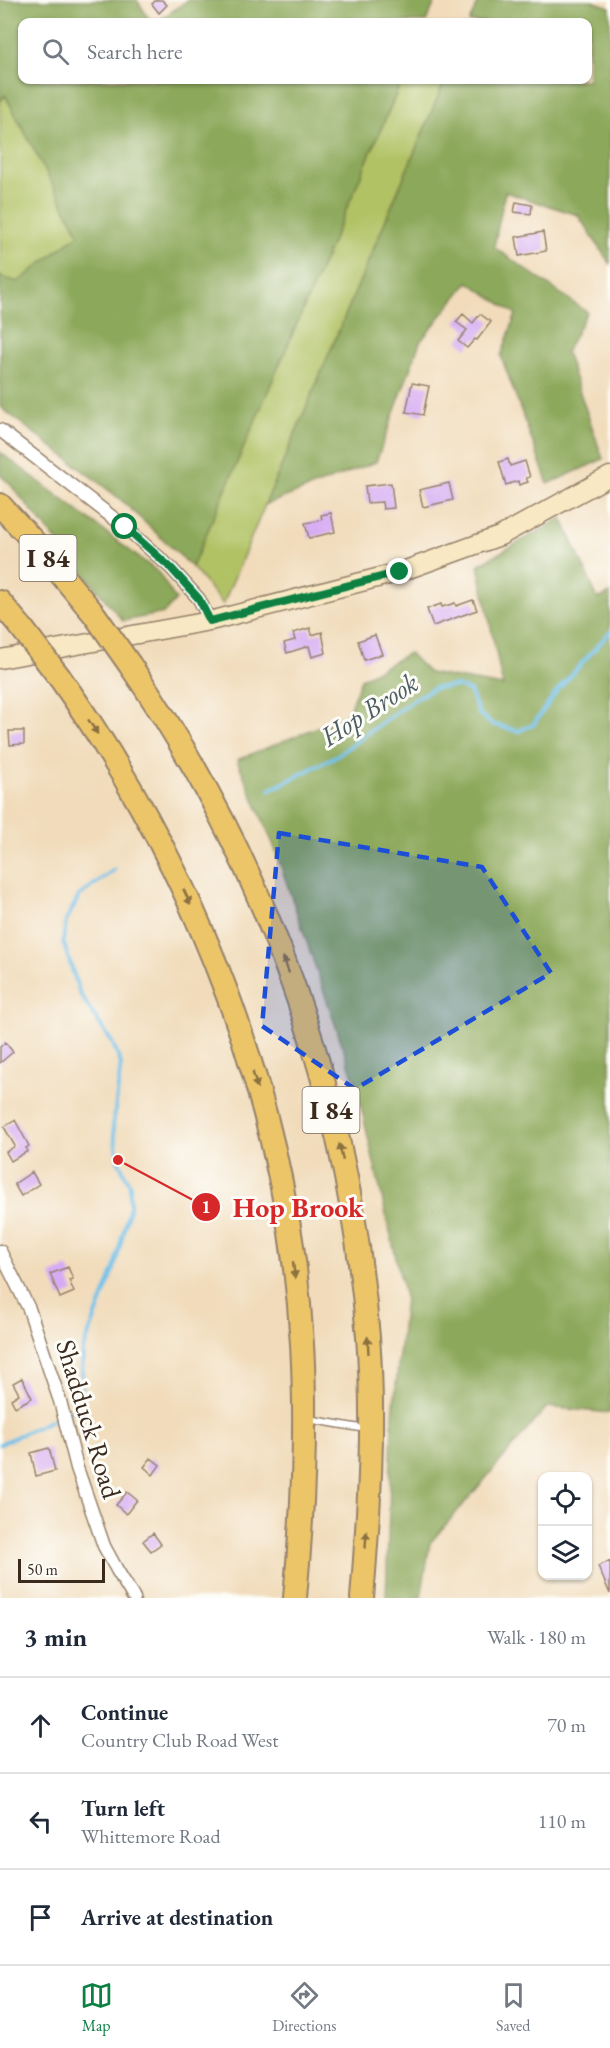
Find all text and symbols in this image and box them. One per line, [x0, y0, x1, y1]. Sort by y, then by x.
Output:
search box [18, 18, 592, 84]
icon: search [39, 35, 72, 68]
text: Search here [87, 37, 182, 66]
route start [111, 513, 137, 539]
road number: I 84 [20, 535, 76, 581]
route end [386, 558, 412, 584]
water label: Hop Brook [312, 664, 425, 755]
one-way arrow [87, 718, 99, 734]
one-way arrow [183, 889, 192, 906]
one-way arrow [281, 956, 291, 974]
one-way arrow [251, 1071, 260, 1089]
road number: I 84 [302, 1087, 360, 1133]
one-way arrow [335, 1143, 345, 1161]
callout: Hop Brook [191, 1184, 375, 1230]
text: Hop Brook [233, 1189, 364, 1225]
text: 1 [201, 1195, 211, 1218]
one-way arrow [290, 1261, 299, 1280]
street label: Shadduck Road [48, 1335, 130, 1503]
one-way arrow [364, 1335, 373, 1354]
map controls [538, 1472, 592, 1580]
button: locate [538, 1472, 592, 1526]
button: layers [538, 1526, 592, 1580]
one-way arrow [362, 1530, 371, 1549]
scale bar [18, 1556, 105, 1584]
text: 50 m [27, 1559, 58, 1580]
text: 3 min [24, 1620, 87, 1654]
text: Walk · 180 m [487, 1624, 586, 1650]
text: Continue [81, 1698, 168, 1727]
icon: ahead [24, 1709, 57, 1742]
text: 70 m [547, 1712, 586, 1738]
text: Country Club Road West [81, 1727, 278, 1753]
text: Turn left [81, 1794, 165, 1823]
icon: left [24, 1805, 57, 1838]
text: 110 m [538, 1808, 586, 1834]
text: Whittemore Road [81, 1823, 221, 1849]
icon: arrive [24, 1901, 57, 1934]
text: Arrive at destination [81, 1903, 273, 1932]
tab: Map [80, 1979, 113, 2036]
tab: Directions [272, 1979, 337, 2036]
tab: Saved [496, 1979, 530, 2036]

